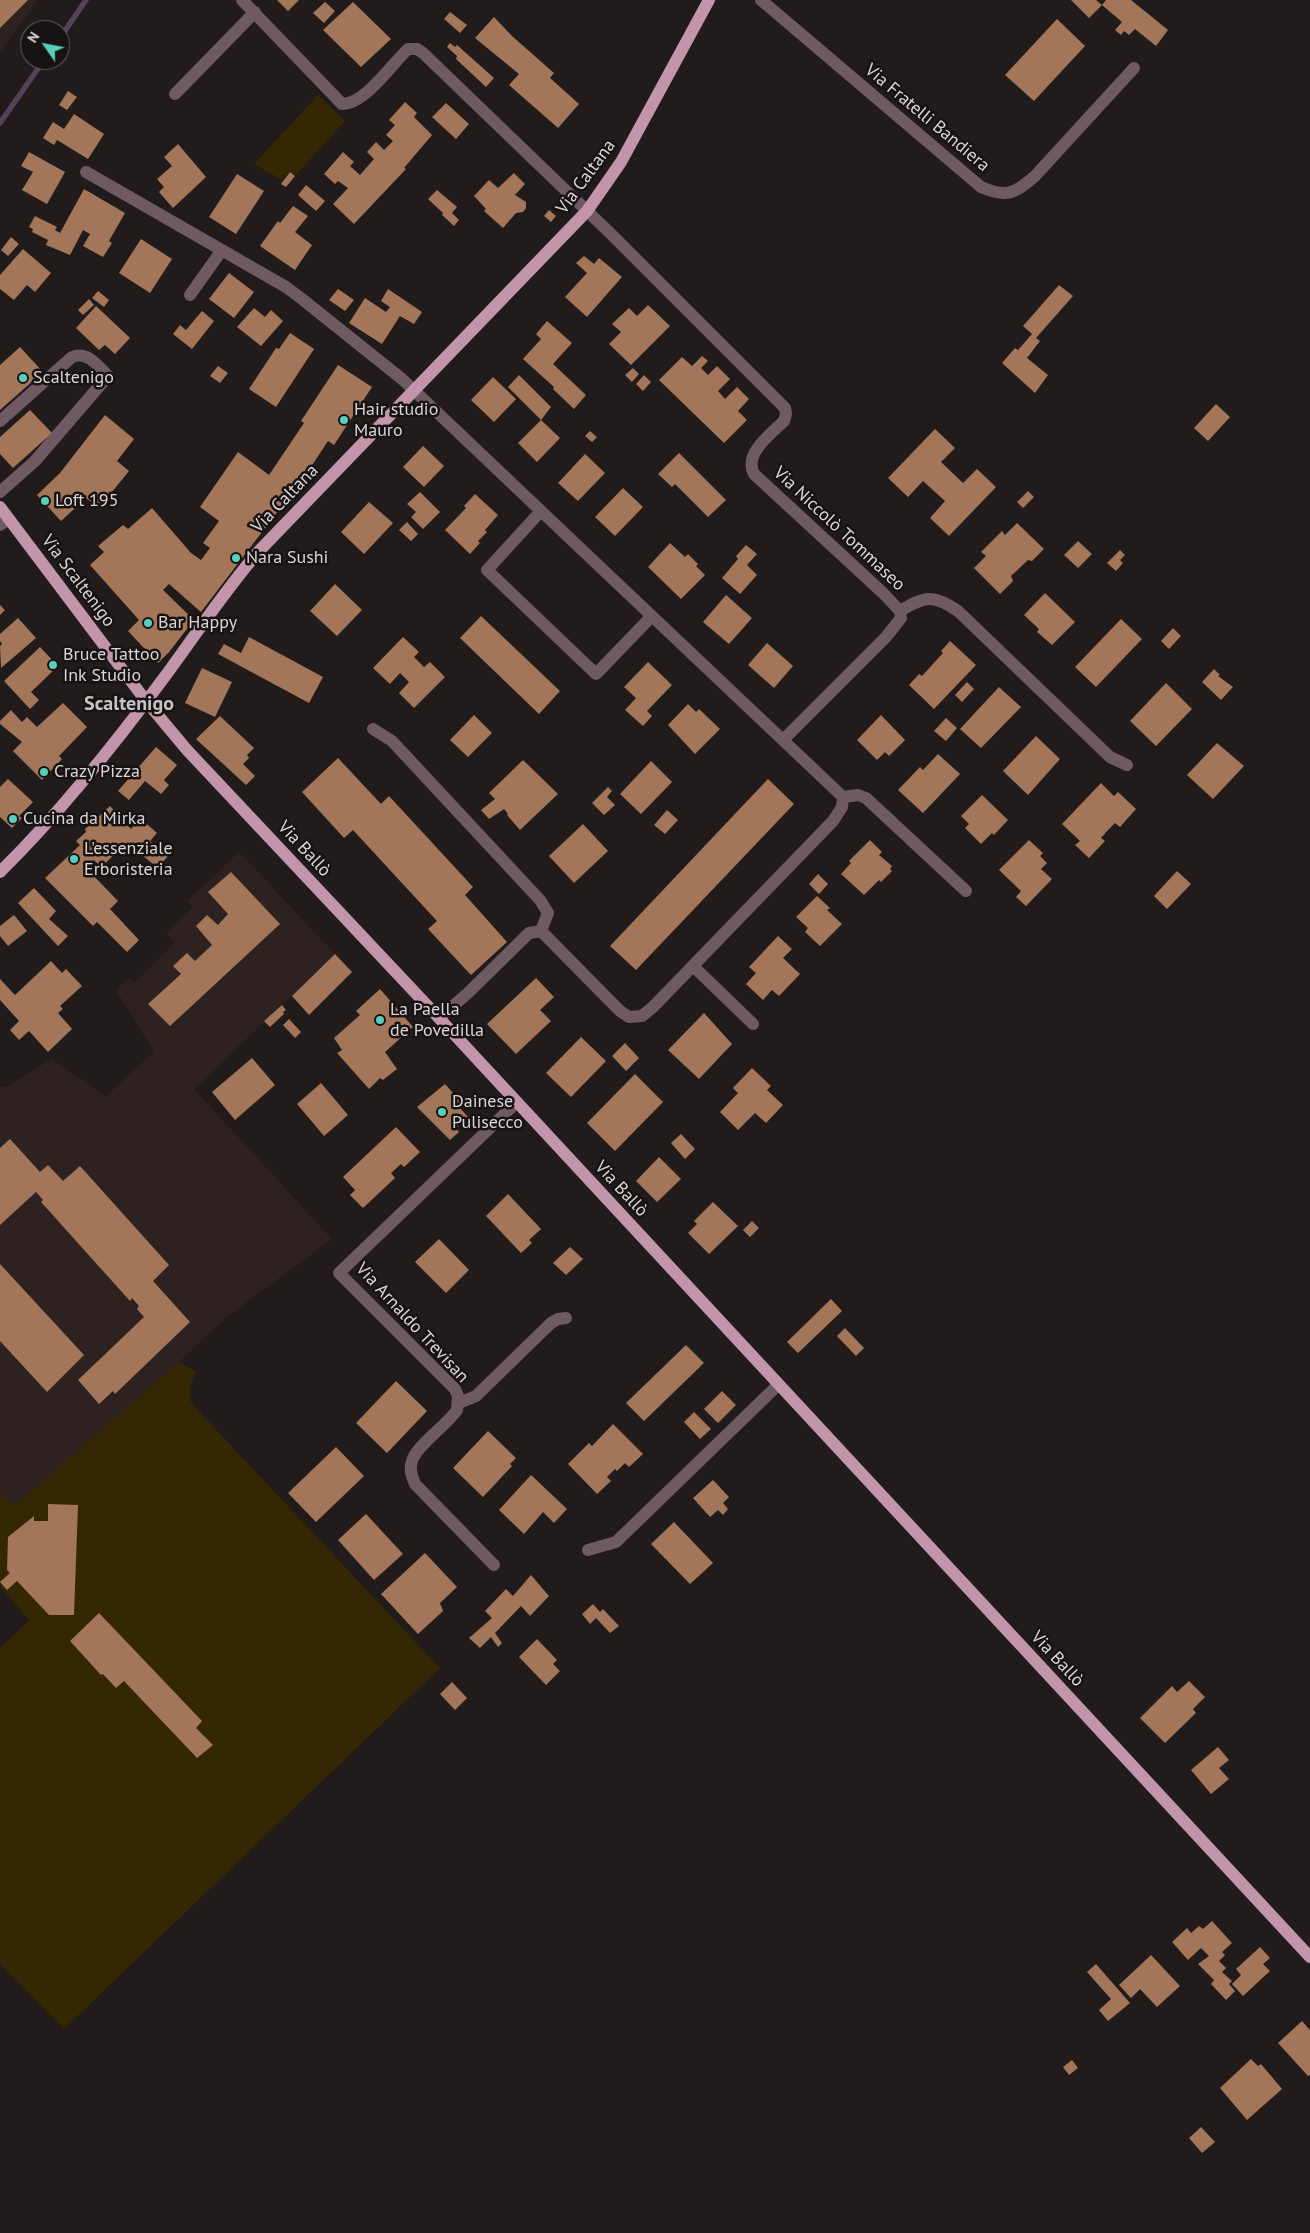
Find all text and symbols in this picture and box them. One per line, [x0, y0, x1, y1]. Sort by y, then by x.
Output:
north arrow [20, 20, 70, 70]
text: N [23, 29, 43, 46]
street label: Via Fratelli Bandiera [860, 59, 994, 177]
street label: Via Caltana [552, 136, 620, 218]
place label: Scaltenigo [33, 367, 114, 389]
marker: Scaltenigo [17, 372, 29, 384]
place label: Hair studio Mauro [354, 399, 438, 442]
marker: Hair studio Mauro [338, 414, 350, 426]
street label: Via Caltana [247, 460, 323, 538]
street label: Via Niccolò Tommaseo [769, 462, 909, 596]
place label: Loft 195 [55, 490, 118, 512]
marker: Loft 195 [39, 495, 51, 507]
street label: Via Scaltenigo [36, 531, 120, 631]
place label: Nara Sushi [246, 547, 328, 569]
marker: Nara Sushi [230, 552, 242, 564]
place label: Bar Happy [158, 612, 237, 634]
marker: Bar Happy [142, 617, 154, 629]
place label: Bruce Tattoo Ink Studio [63, 644, 159, 686]
marker: Bruce Tattoo Ink Studio [47, 659, 59, 671]
district label: Scaltenigo [84, 692, 174, 716]
place label: Crazy Pizza [54, 761, 140, 783]
marker: Crazy Pizza [38, 766, 50, 778]
place label: Cucina da Mirka [23, 808, 145, 830]
marker: Cucina da Mirka [7, 813, 19, 825]
street label: Via Ballò [273, 817, 335, 881]
place label: L'essenziale Erboristeria [84, 838, 173, 881]
marker: L'essenziale Erboristeria [68, 853, 80, 865]
place label: La Paella de Povedilla [390, 999, 484, 1042]
marker: La Paella de Povedilla [374, 1014, 386, 1026]
place label: Dainese Pulisecco [452, 1091, 523, 1134]
marker: Dainese Pulisecco [436, 1106, 448, 1118]
street label: Via Ballò [590, 1157, 652, 1221]
street label: Via Arnaldo Trevisan [351, 1258, 473, 1388]
street label: Via Ballò [1026, 1627, 1088, 1691]

